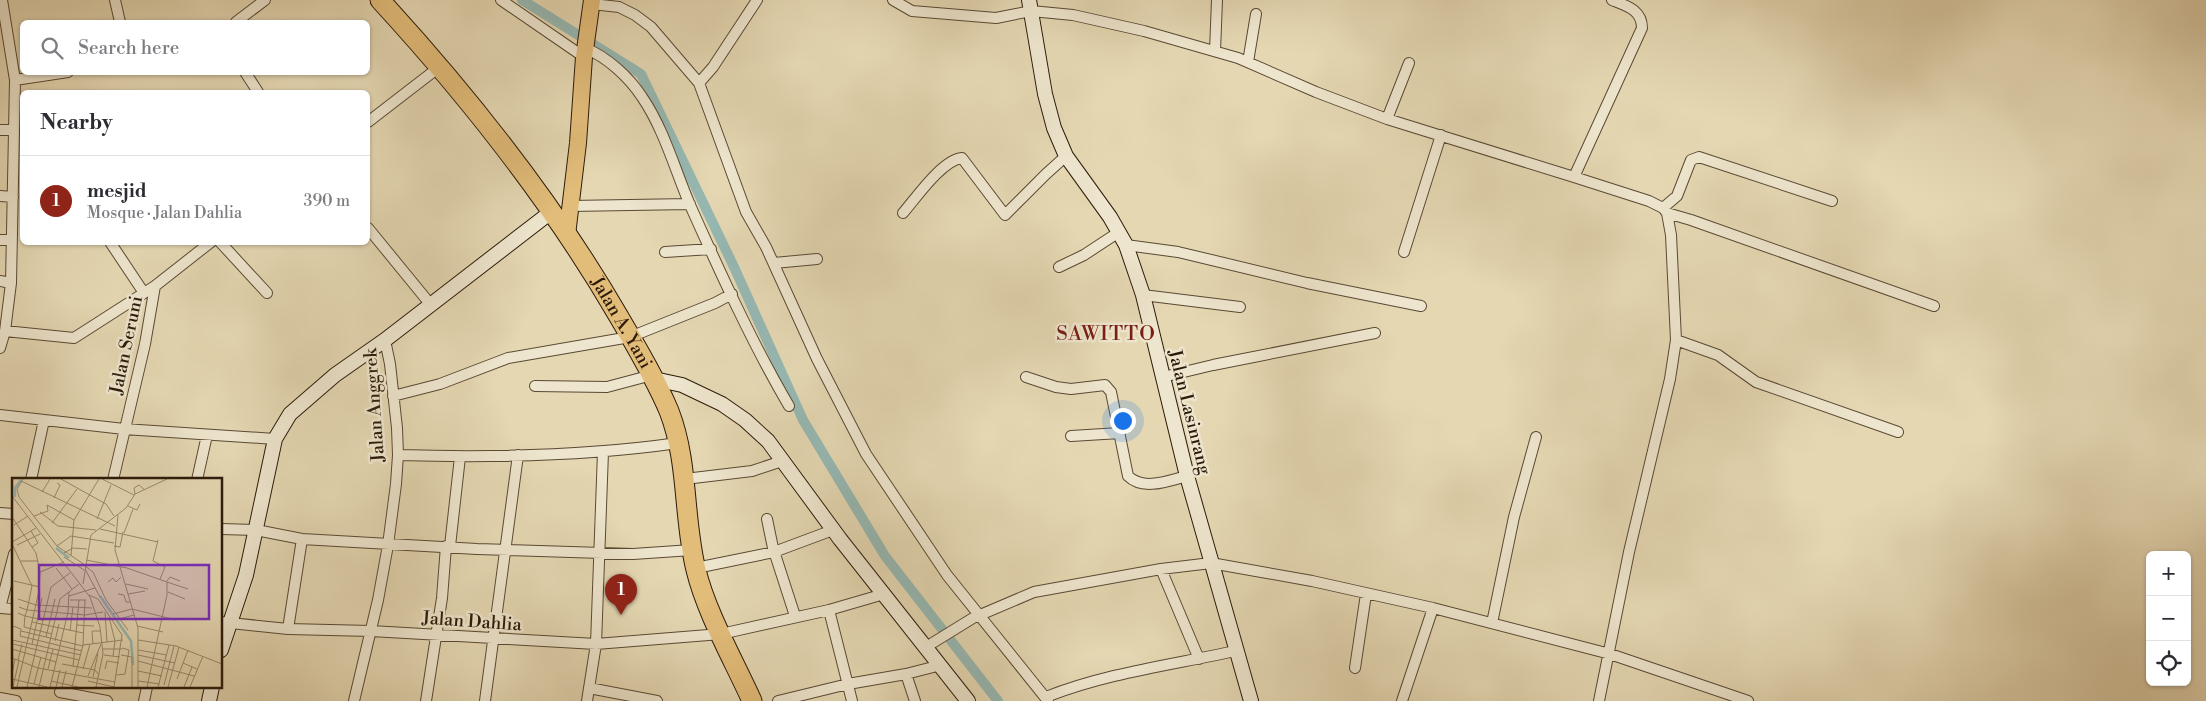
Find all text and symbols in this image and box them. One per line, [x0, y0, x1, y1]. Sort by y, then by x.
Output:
search box [20, 20, 370, 75]
icon: search [38, 34, 66, 62]
text: Search here [78, 36, 179, 60]
text: Nearby [40, 110, 113, 136]
text: mesjid [87, 179, 147, 203]
text: 1 [52, 191, 60, 211]
text: 390 m [304, 191, 350, 211]
text: Mosque · Jalan Dahlia [87, 203, 242, 223]
street label: Jalan A. Yani [585, 272, 657, 373]
street label: Jalan Seruni [105, 294, 148, 398]
district label: SAWITTO [1056, 322, 1156, 347]
street label: Jalan Anggrek [359, 346, 390, 464]
street label: Jalan Lasinrang [1163, 346, 1216, 478]
your location [1110, 408, 1136, 434]
inset map [12, 478, 222, 688]
map controls [2146, 551, 2191, 686]
button: + [2146, 551, 2191, 596]
pin: 1 [605, 574, 637, 615]
button: − [2146, 596, 2191, 641]
street label: Jalan Dahlia [420, 606, 523, 637]
button: locate [2146, 641, 2191, 686]

